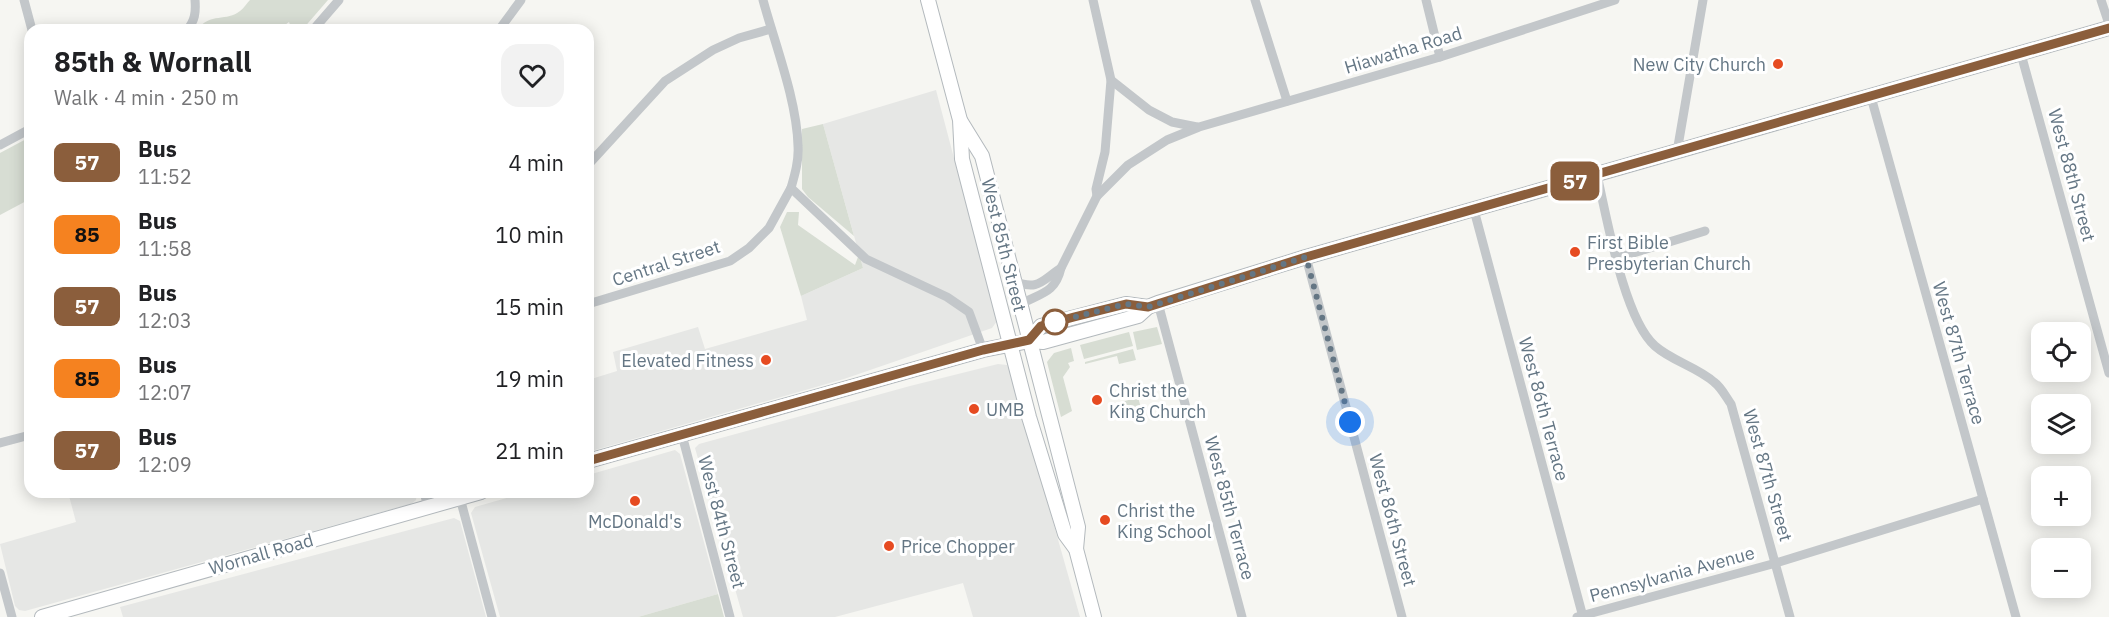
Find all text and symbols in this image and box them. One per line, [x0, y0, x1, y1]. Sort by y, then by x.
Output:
street label: Hiawatha Road [1341, 21, 1465, 79]
text: 85th & Wornall [54, 43, 251, 80]
button: heart [501, 44, 564, 107]
place label: New City Church [1633, 53, 1766, 76]
marker: New City Church [1771, 57, 1785, 71]
text: Walk · 4 min · 250 m [54, 84, 239, 111]
street label: West 88th Street [2043, 106, 2101, 244]
text: Bus [138, 134, 177, 163]
text: 57 [74, 148, 100, 176]
text: 4 min [508, 148, 564, 177]
line badge: 57 [1548, 162, 1602, 201]
text: 11:52 [138, 163, 192, 190]
text: 57 [1562, 167, 1588, 195]
street label: West 85th Street [976, 176, 1032, 314]
text: Bus [138, 206, 177, 235]
text: 85 [74, 220, 100, 248]
text: 10 min [495, 220, 564, 249]
place label: First Bible Presbyterian Church [1587, 231, 1751, 275]
text: 11:58 [138, 235, 192, 262]
street label: Central Street [609, 235, 723, 291]
marker: First Bible Presbyterian Church [1568, 245, 1582, 259]
text: Bus [138, 278, 177, 307]
street label: West 87th Terrace [1928, 279, 1990, 427]
text: 57 [74, 292, 100, 320]
text: 15 min [495, 292, 564, 321]
text: 12:03 [138, 307, 192, 334]
unlabelled marker [1042, 309, 1068, 335]
map controls [2031, 322, 2091, 598]
button: locate [2031, 322, 2091, 382]
street label: West 86th Terrace [1514, 335, 1574, 483]
place label: Elevated Fitness [621, 349, 754, 372]
text: Bus [138, 350, 177, 379]
marker: Elevated Fitness [759, 353, 773, 367]
text: 85 [74, 364, 100, 392]
text: 19 min [495, 364, 564, 393]
text: 12:07 [138, 379, 192, 406]
place label: Christ the King Church [1109, 379, 1206, 423]
marker: Christ the King Church [1090, 393, 1104, 407]
button: layers [2031, 394, 2091, 454]
place label: UMB [986, 398, 1025, 421]
marker: UMB [967, 402, 981, 416]
street label: West 87th Street [1738, 406, 1798, 544]
your location [1335, 407, 1365, 437]
text: Bus [138, 422, 177, 451]
street label: West 85th Terrace [1200, 434, 1260, 582]
text: 57 [74, 436, 100, 464]
text: 21 min [495, 436, 564, 465]
text: 12:09 [138, 451, 192, 478]
street label: West 86th Street [1364, 451, 1422, 589]
street label: West 84th Street [693, 453, 751, 591]
button: + [2031, 466, 2091, 526]
marker: McDonald's [628, 494, 642, 508]
place label: Christ the King School [1117, 499, 1212, 543]
place label: McDonald's [588, 510, 682, 533]
marker: Christ the King School [1098, 513, 1112, 527]
street label: Wornall Road [206, 528, 316, 580]
place label: Price Chopper [901, 535, 1015, 558]
button: − [2031, 538, 2091, 598]
marker: Price Chopper [882, 539, 896, 553]
street label: Pennsylvania Avenue [1587, 541, 1757, 607]

